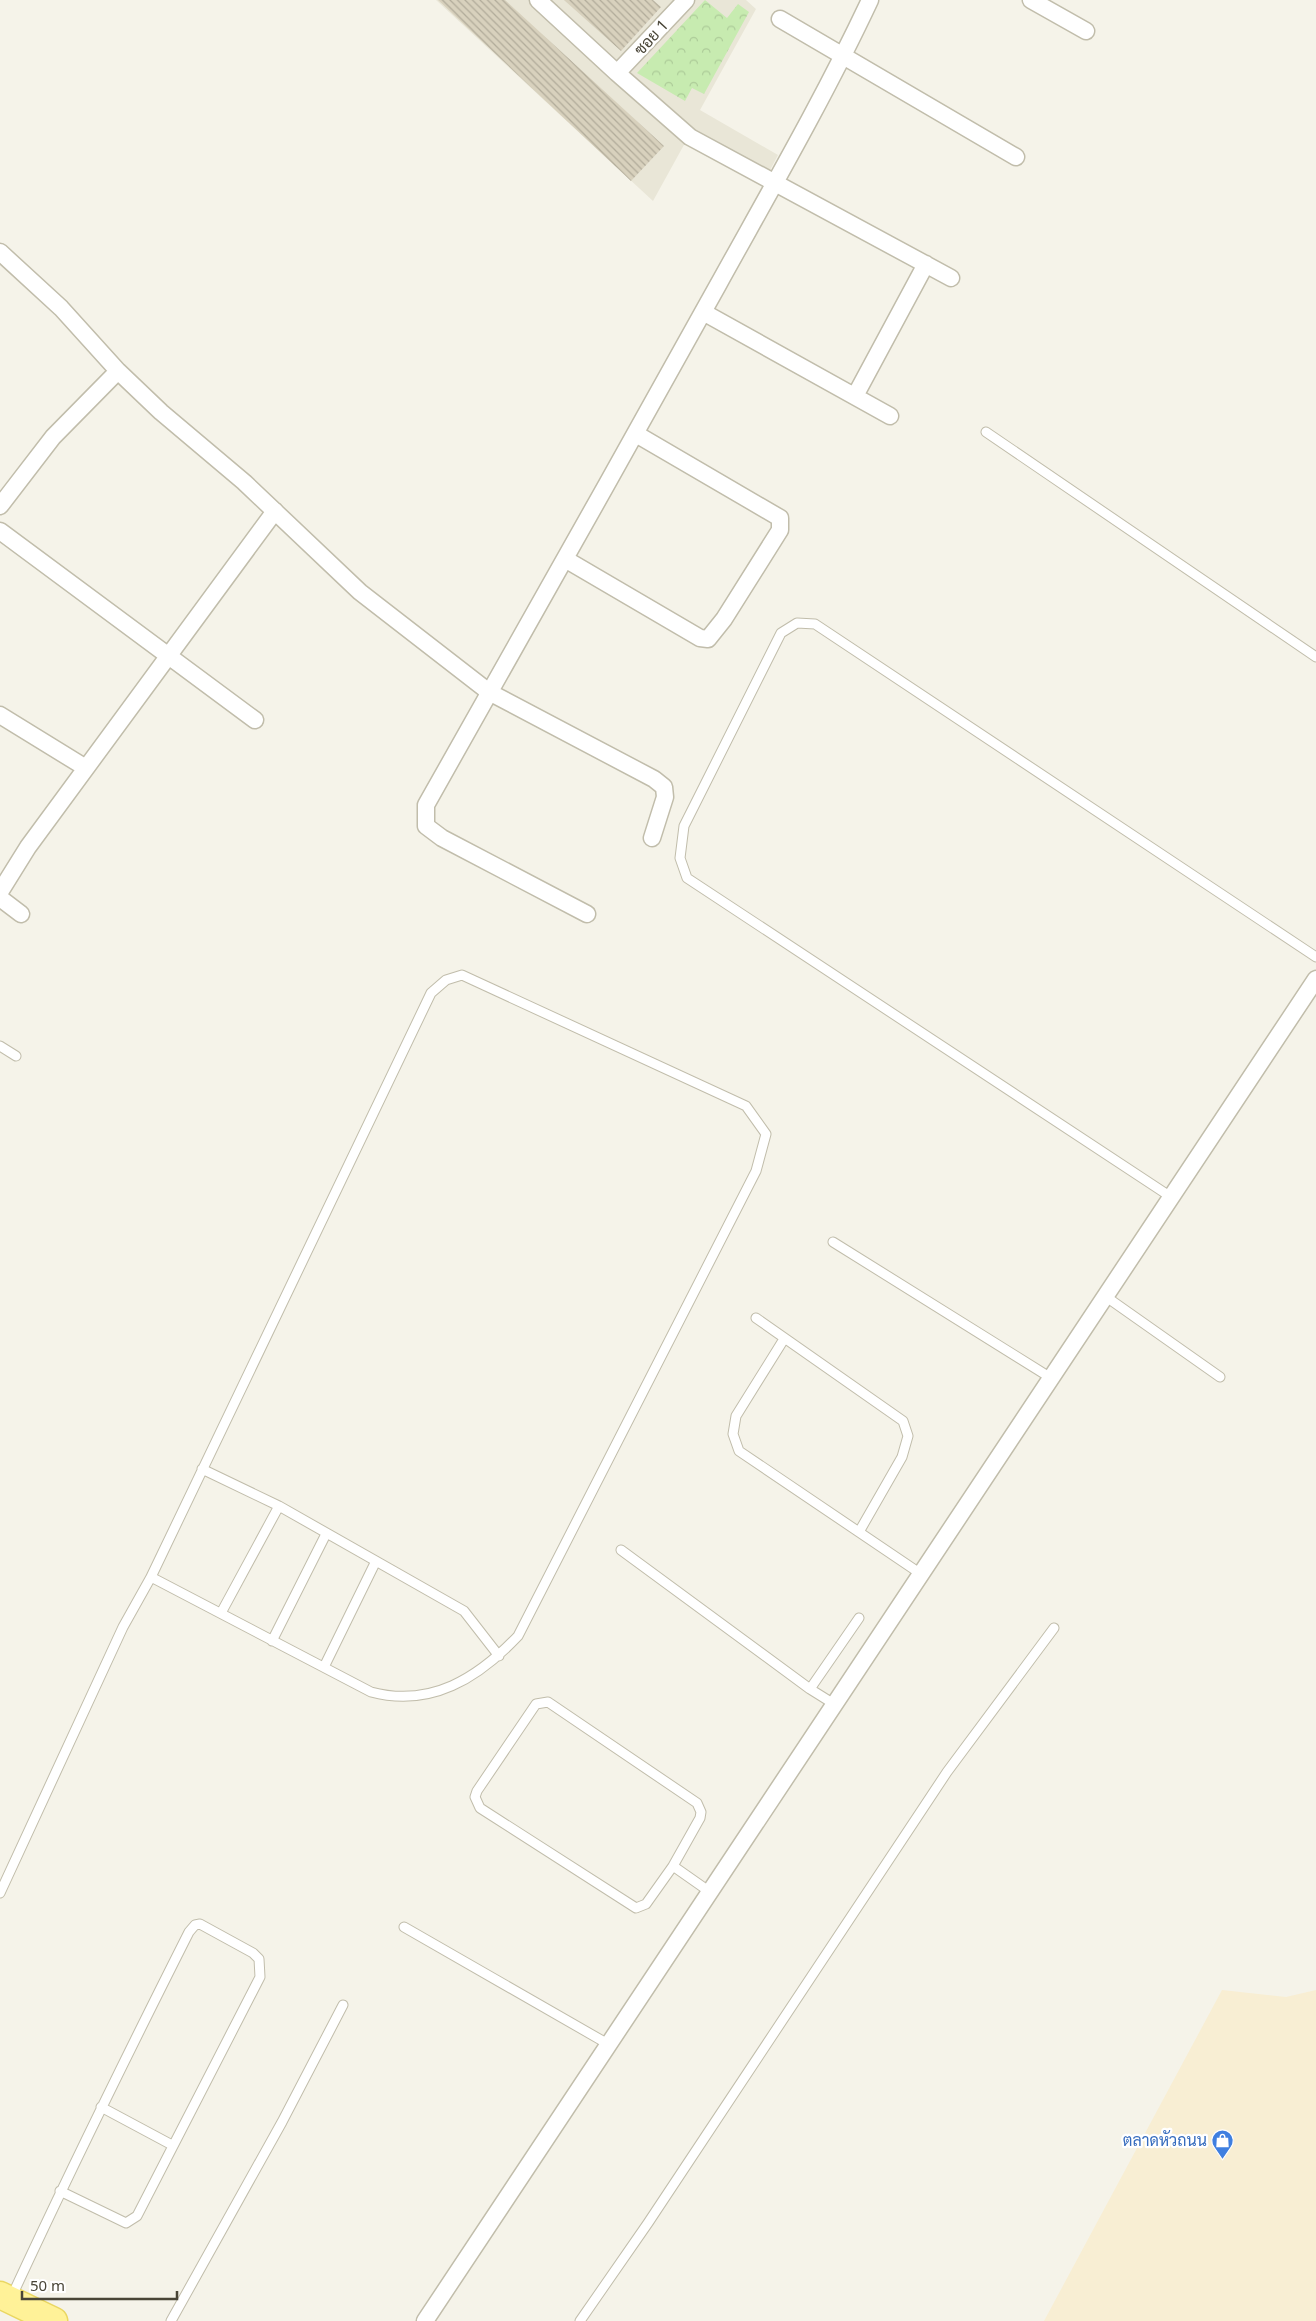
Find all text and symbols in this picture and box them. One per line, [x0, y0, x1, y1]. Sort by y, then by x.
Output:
street label: ซอย 1 [629, 14, 673, 60]
shop icon: ตลาดหัวถนน [1211, 2128, 1235, 2159]
place label: ตลาดหัวถนน [1123, 2129, 1207, 2151]
scale bar [22, 2268, 178, 2300]
text: 50 m [30, 2275, 65, 2295]

